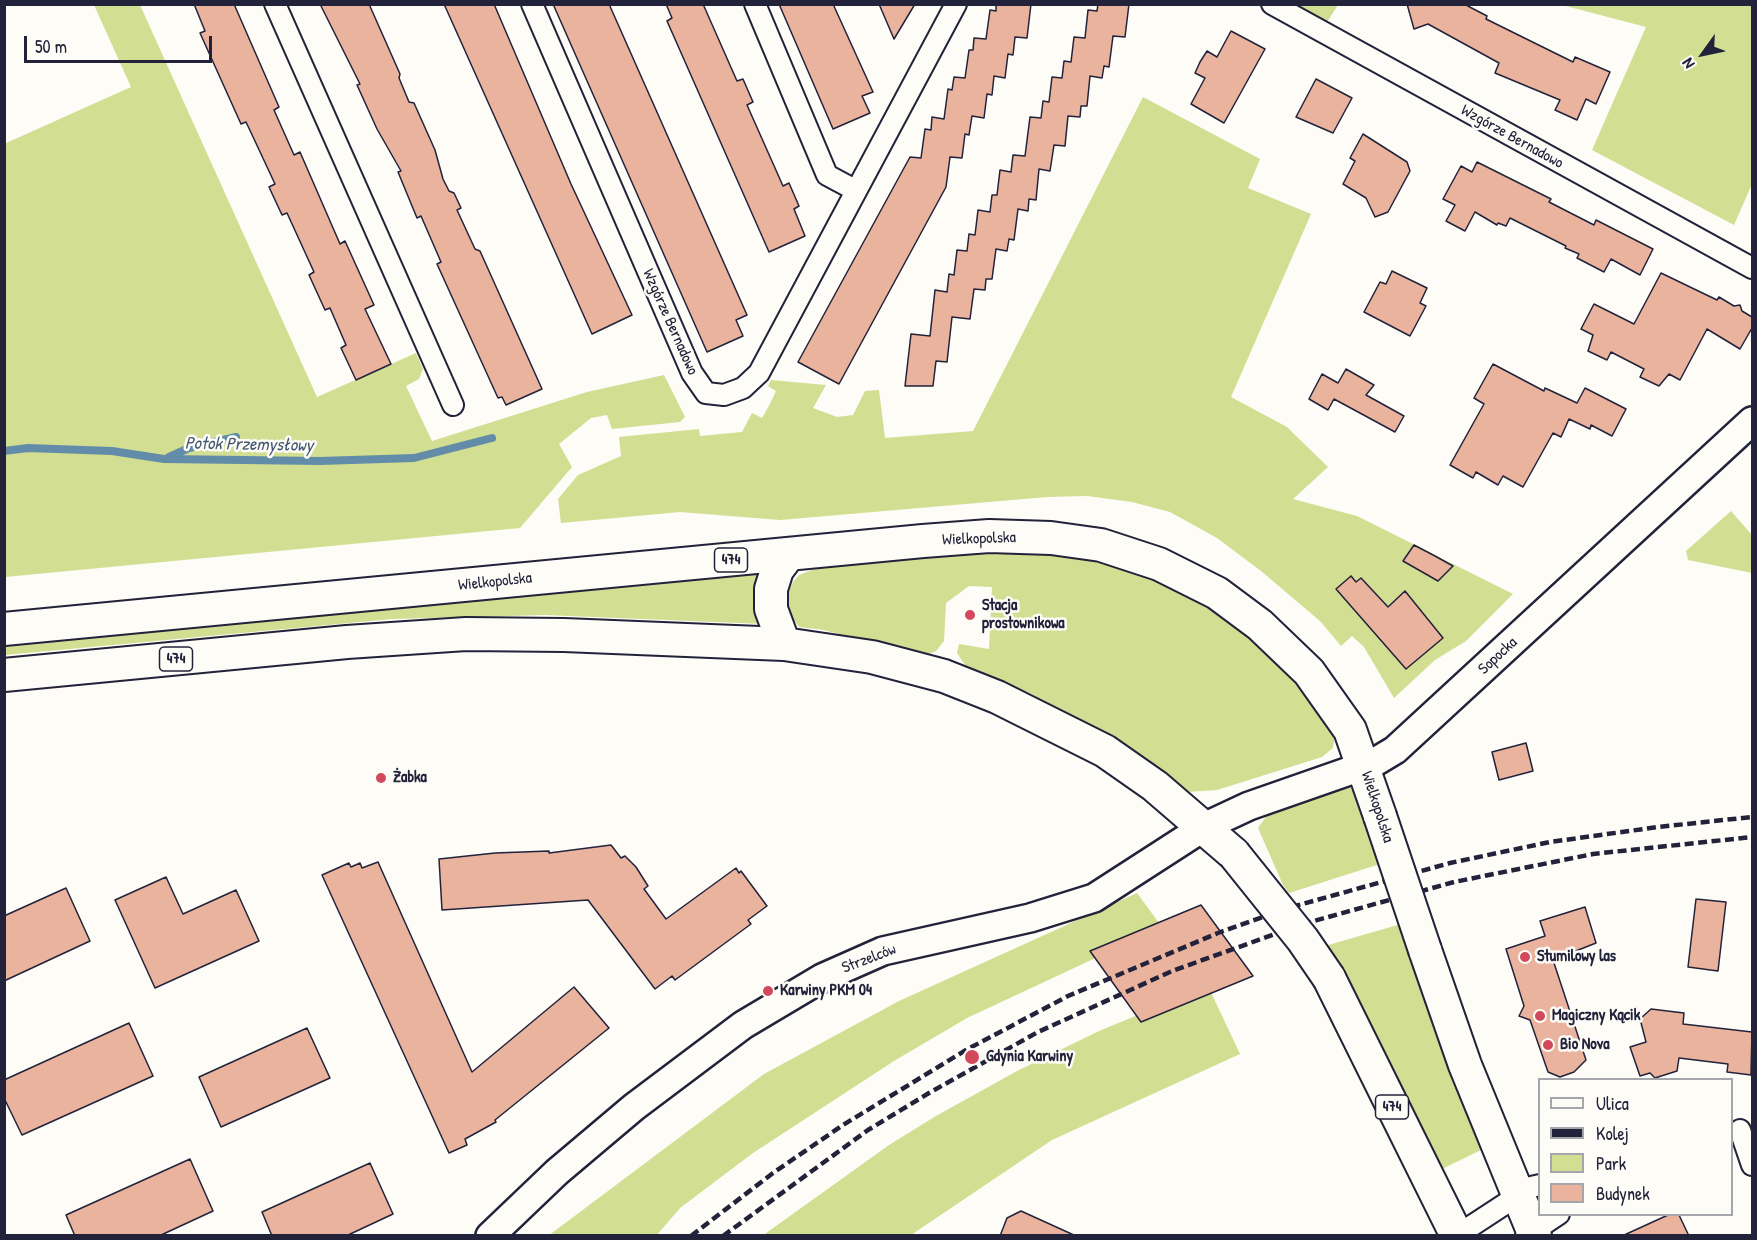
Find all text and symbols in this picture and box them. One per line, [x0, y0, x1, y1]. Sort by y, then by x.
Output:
scale bar [27, 24, 214, 62]
north arrow [1673, 24, 1733, 84]
text: 50 m [35, 34, 67, 59]
text: N [1676, 54, 1699, 73]
street label: Wzgórze Bernadowo [1457, 101, 1567, 173]
street label: Wzgórze Bernadowo [638, 266, 702, 378]
water label: Potok Przemysłowy [185, 433, 313, 457]
street label: Wielkopolska [942, 528, 1016, 550]
road number: 474 [714, 548, 748, 572]
street label: Wielkopolska [457, 569, 533, 595]
place label: Stacja prostownikowa [982, 596, 1065, 634]
marker: Stacja prostownikowa [963, 608, 977, 622]
street label: Sopocka [1475, 633, 1521, 679]
road number: 474 [160, 647, 192, 671]
place label: Żabka [393, 768, 427, 788]
street label: Wielkopolska [1356, 769, 1398, 845]
marker: Żabka [374, 771, 388, 785]
street label: Strzelców [839, 940, 899, 978]
place label: Stumilowy las [1537, 947, 1616, 967]
marker: Stumilowy las [1518, 950, 1532, 964]
place label: Karwiny PKM 04 [780, 981, 872, 1001]
marker: Karwiny PKM 04 [761, 984, 775, 998]
place label: Magiczny Kącik [1552, 1006, 1640, 1026]
marker: Magiczny Kącik [1533, 1009, 1547, 1023]
place label: Bio Nova [1560, 1035, 1609, 1055]
marker: Bio Nova [1541, 1038, 1555, 1052]
place label: Gdynia Karwiny [986, 1047, 1073, 1067]
marker: Gdynia Karwiny [963, 1048, 981, 1066]
legend [1538, 1078, 1733, 1216]
text: Ulica [1596, 1091, 1629, 1116]
road number: 474 [1376, 1095, 1408, 1119]
text: Kolej [1596, 1121, 1629, 1146]
text: Park [1596, 1151, 1626, 1176]
text: Budynek [1596, 1181, 1650, 1206]

